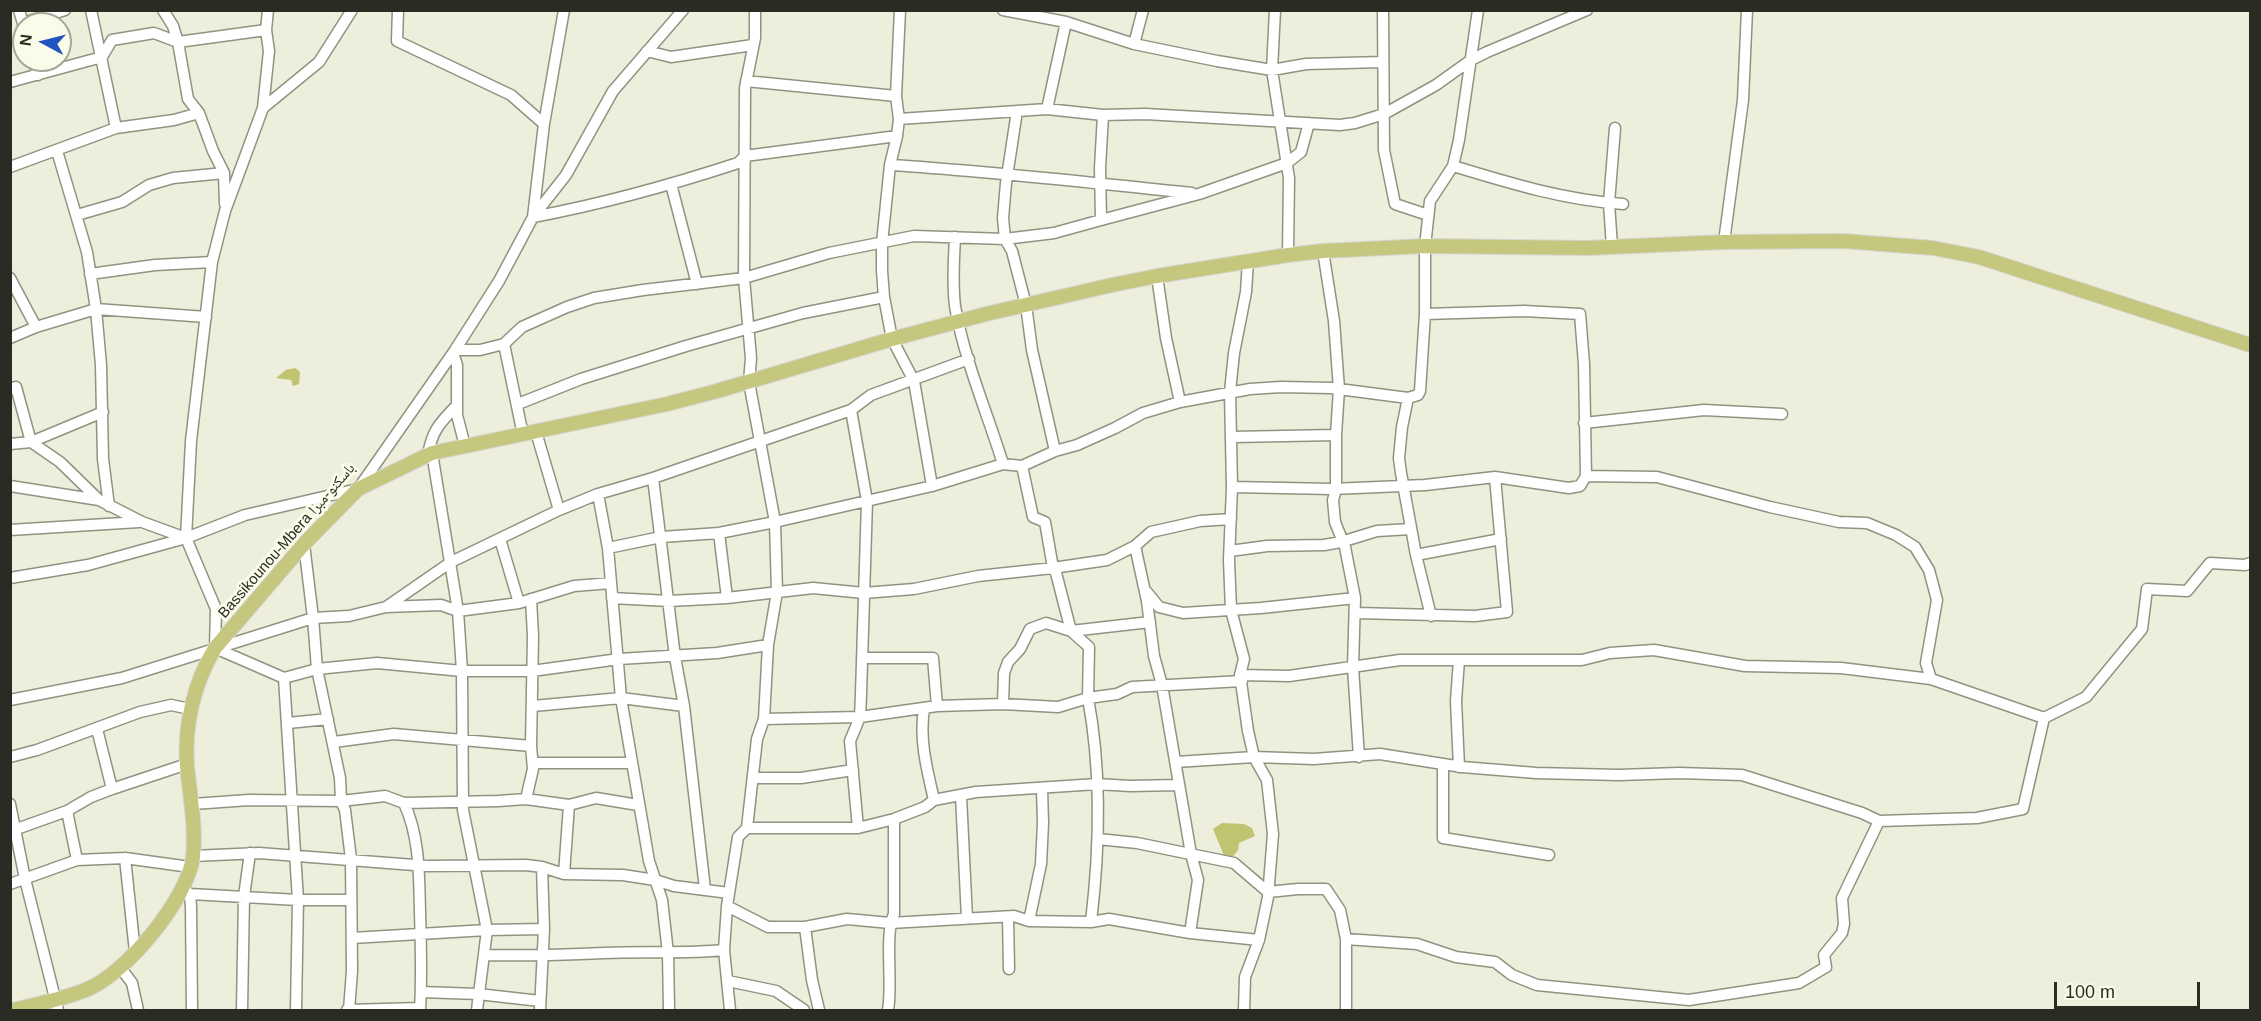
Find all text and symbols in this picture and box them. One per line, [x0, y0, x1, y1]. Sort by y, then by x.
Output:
north arrow [12, 12, 72, 72]
text: N [16, 33, 35, 47]
street label: Bassikounou-Mbera باسكنو-مبرا [215, 460, 359, 622]
scale bar [2057, 970, 2202, 1008]
text: 100 m [2065, 982, 2115, 1002]

